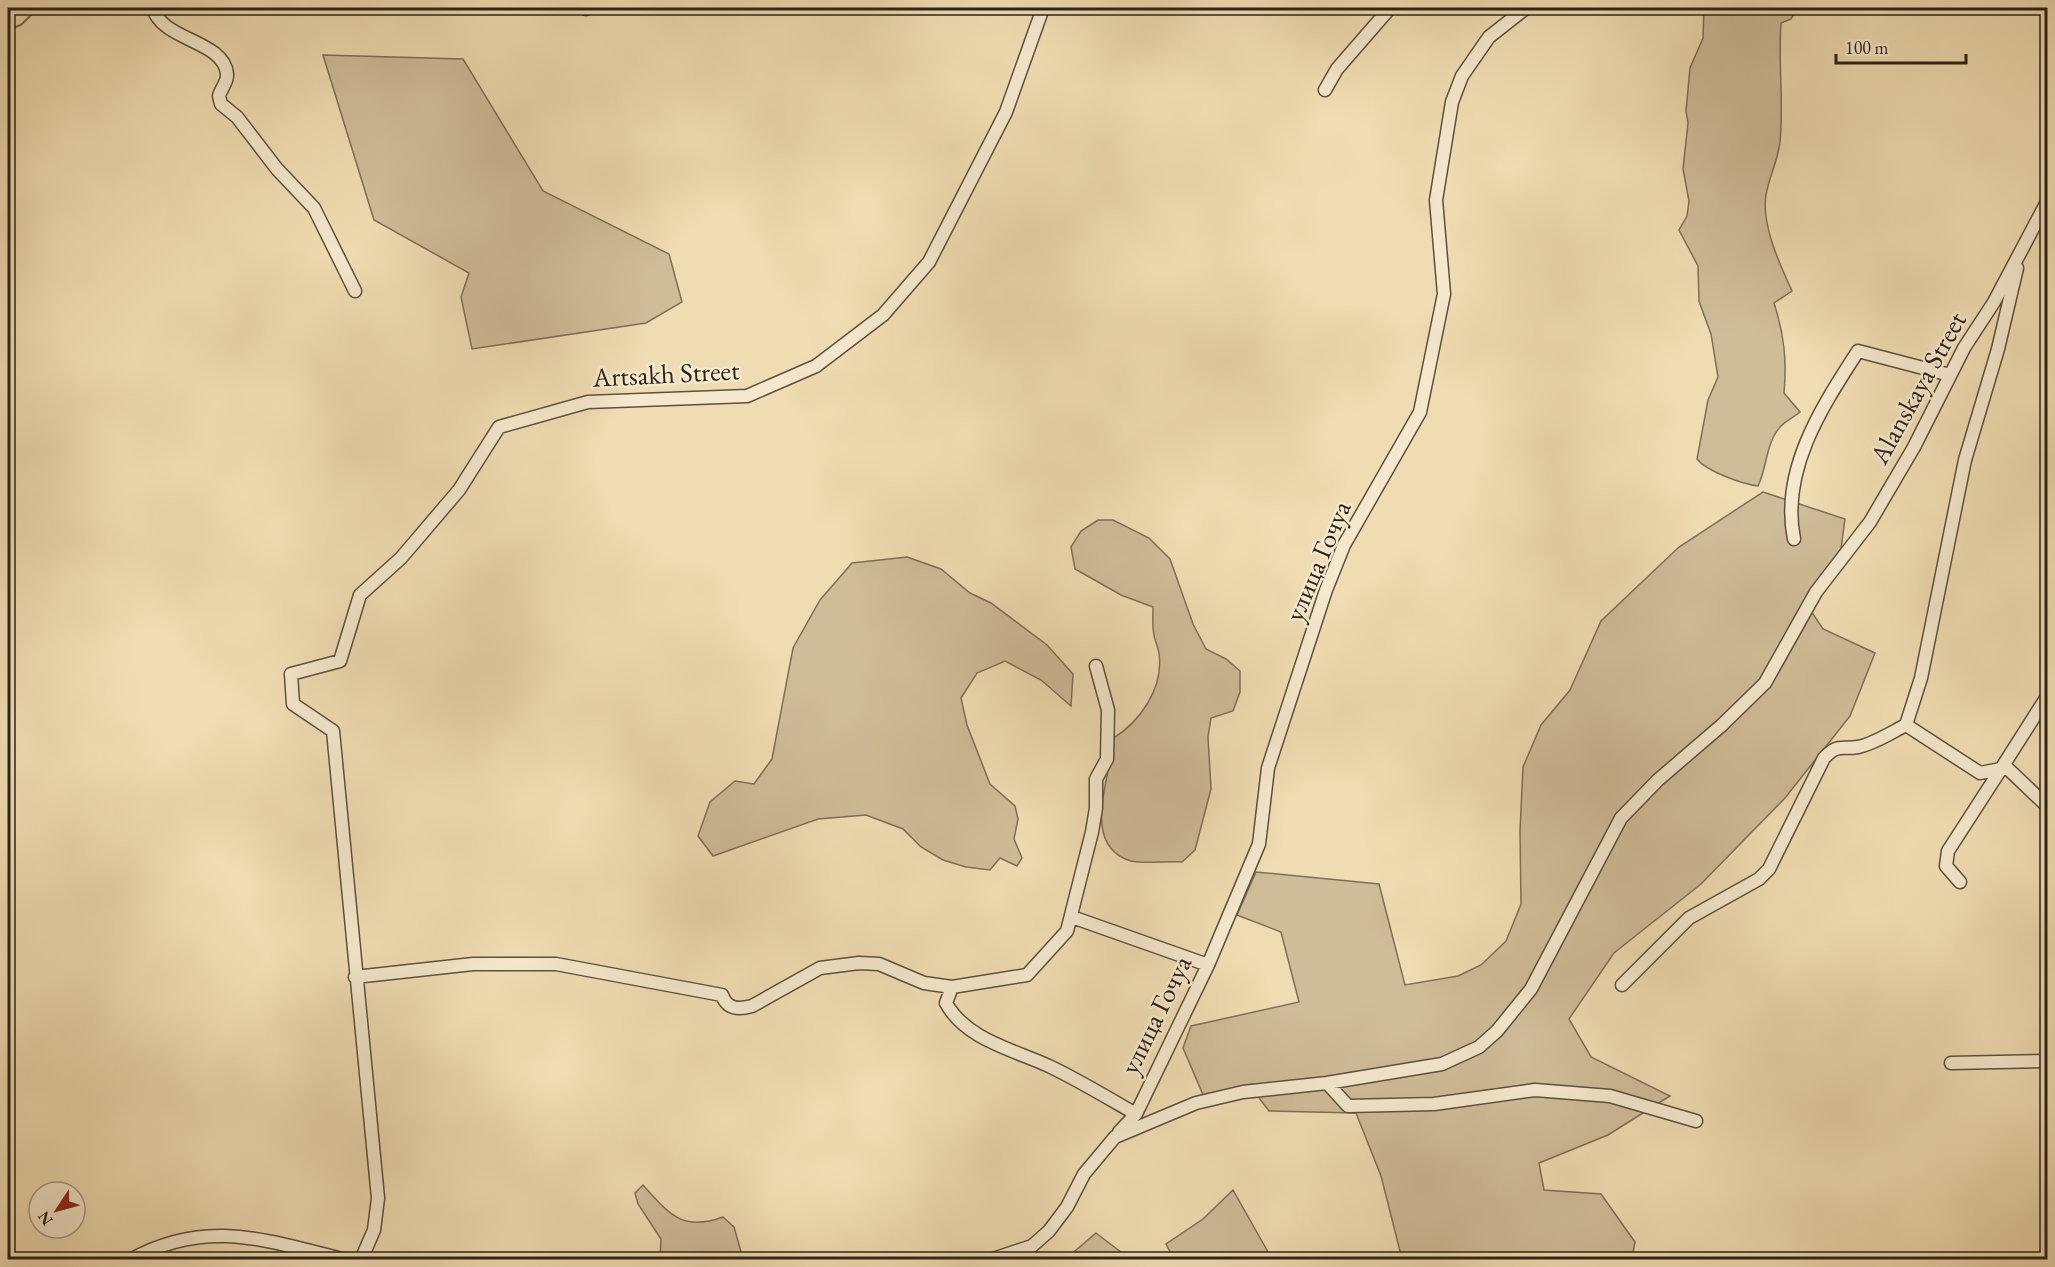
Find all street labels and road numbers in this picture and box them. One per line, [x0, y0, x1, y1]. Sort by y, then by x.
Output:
street label: Alanskaya Street [1861, 305, 1974, 471]
street label: Artsakh Street [591, 352, 741, 395]
street label: улица Гочуа [1276, 495, 1359, 626]
street label: улица Гочуа [1112, 950, 1199, 1080]

